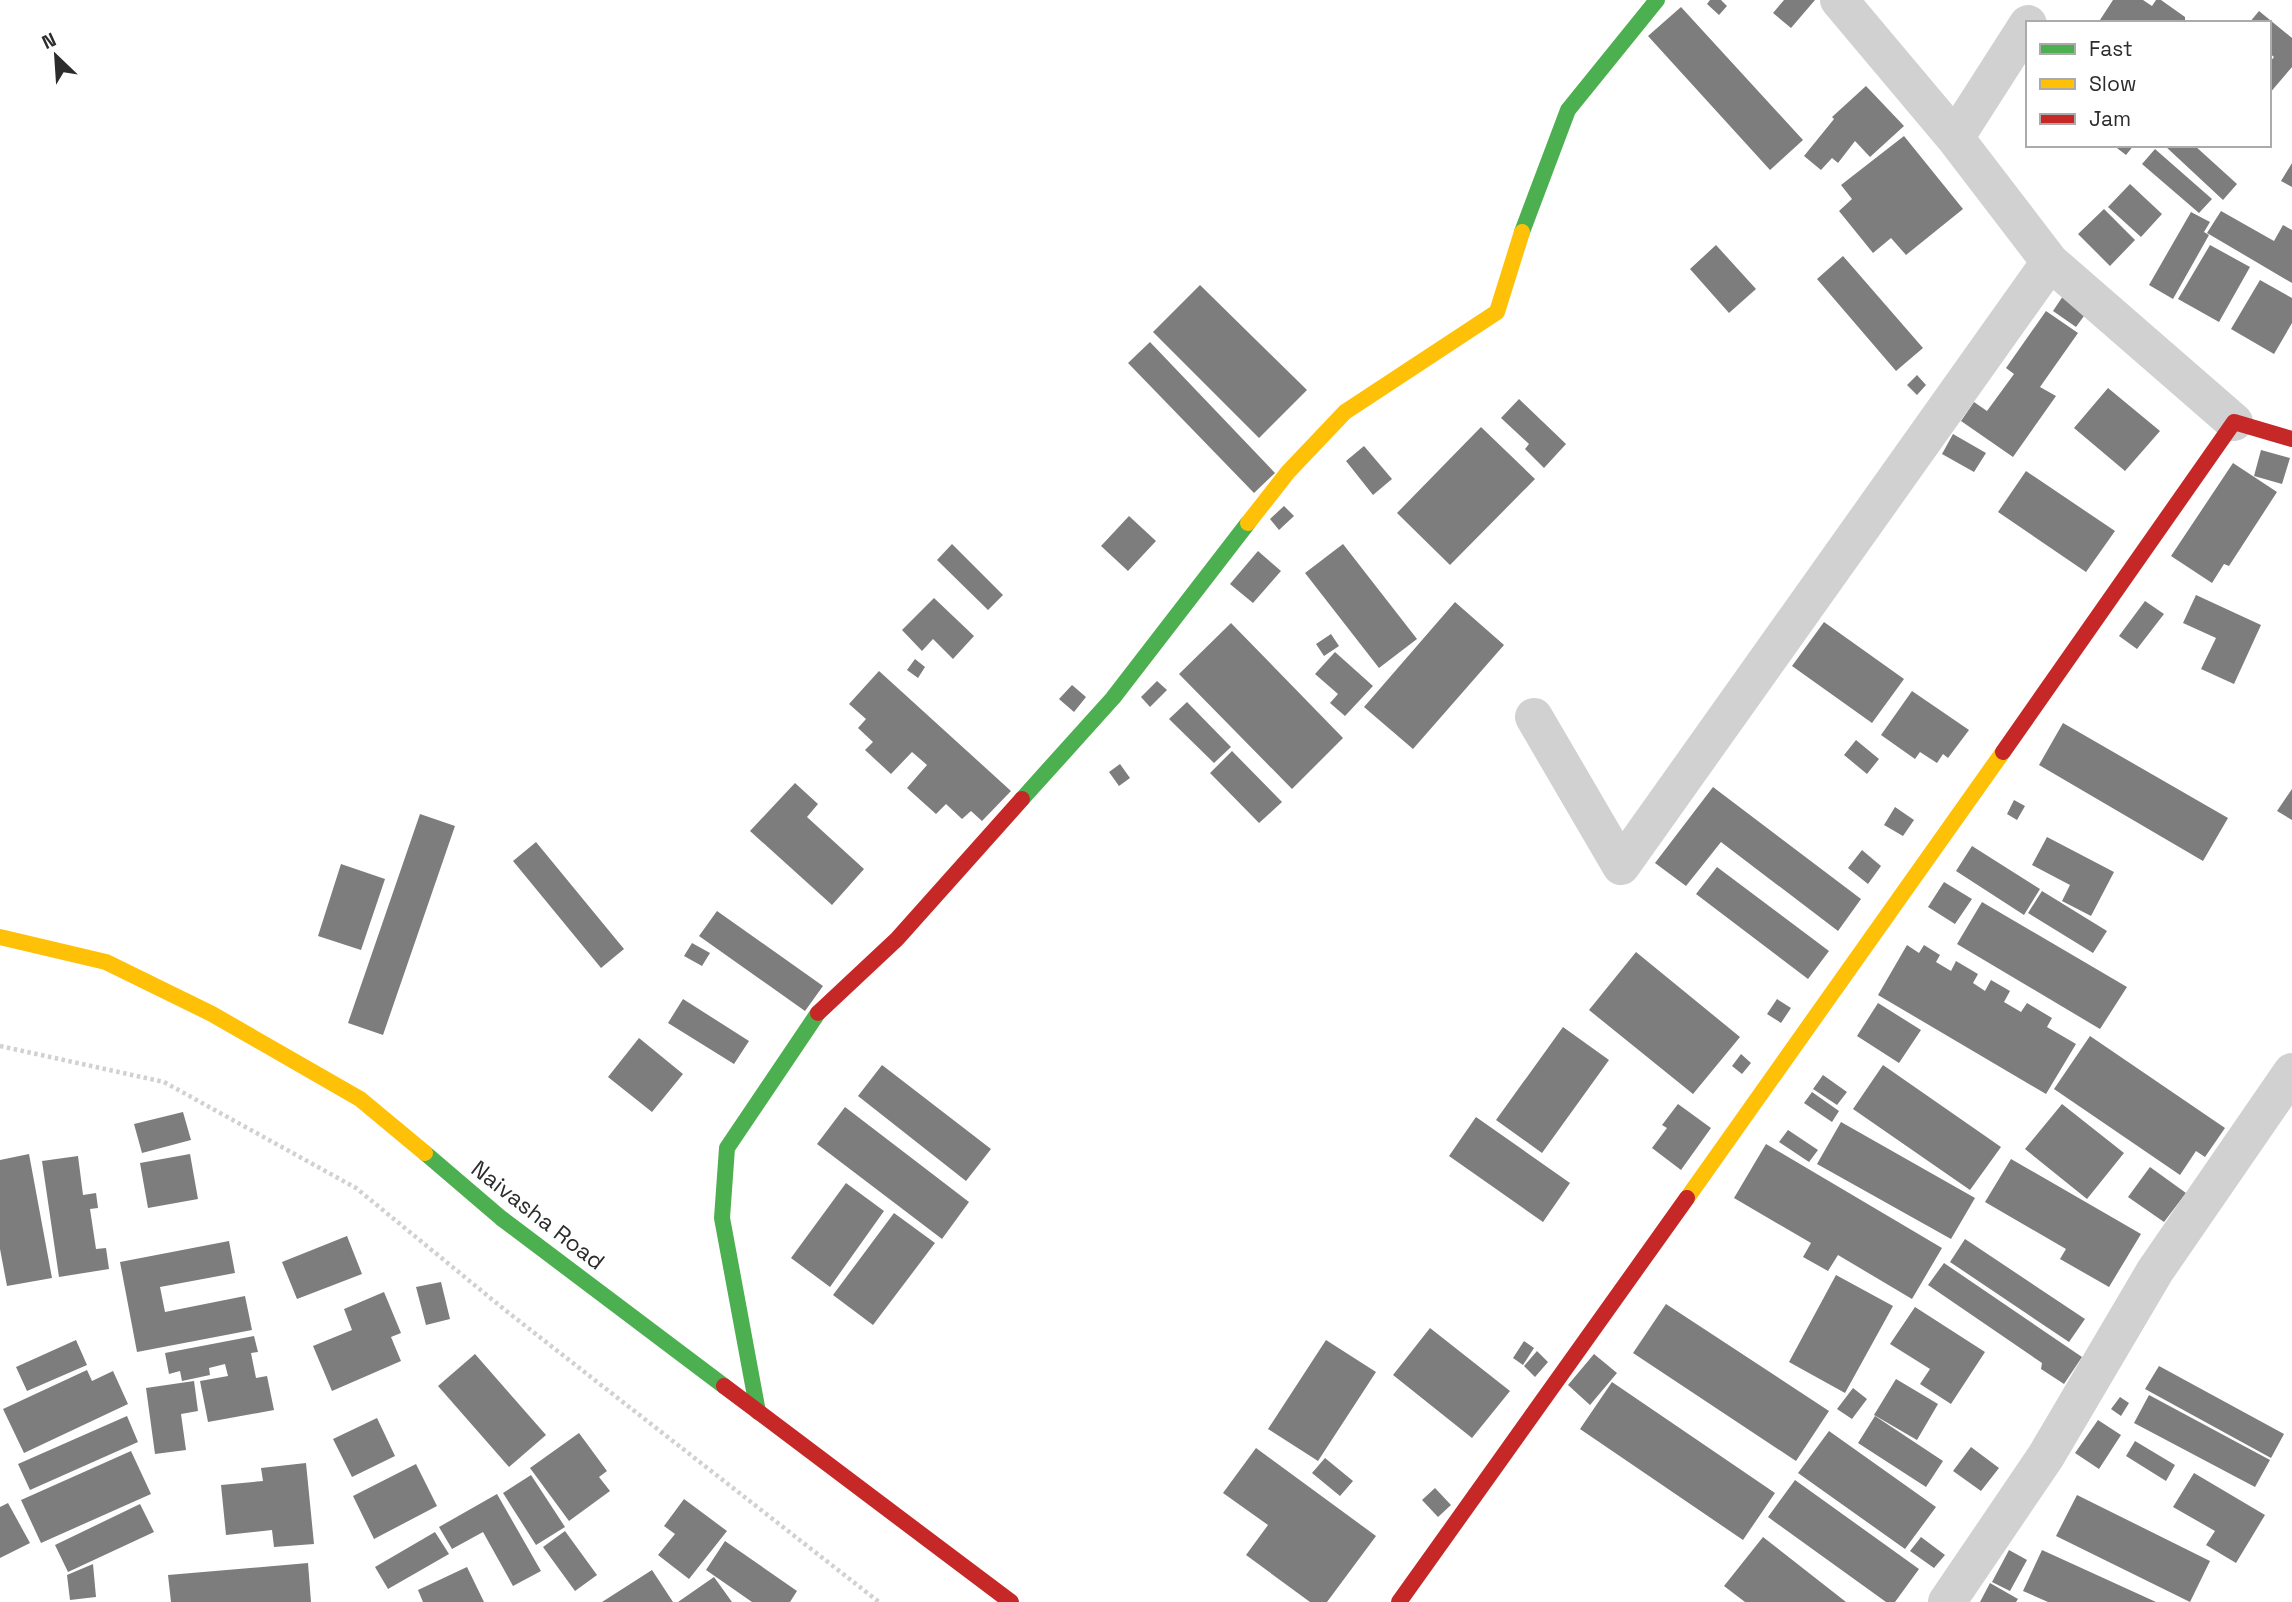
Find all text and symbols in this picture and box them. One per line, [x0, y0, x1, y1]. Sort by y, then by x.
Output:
north arrow [21, 21, 91, 91]
legend [2026, 21, 2271, 147]
text: N [38, 27, 60, 55]
text: Fast [2089, 35, 2133, 62]
text: Slow [2089, 70, 2137, 97]
text: Jam [2089, 105, 2131, 132]
street label: Naivasha Road [465, 1154, 611, 1276]

